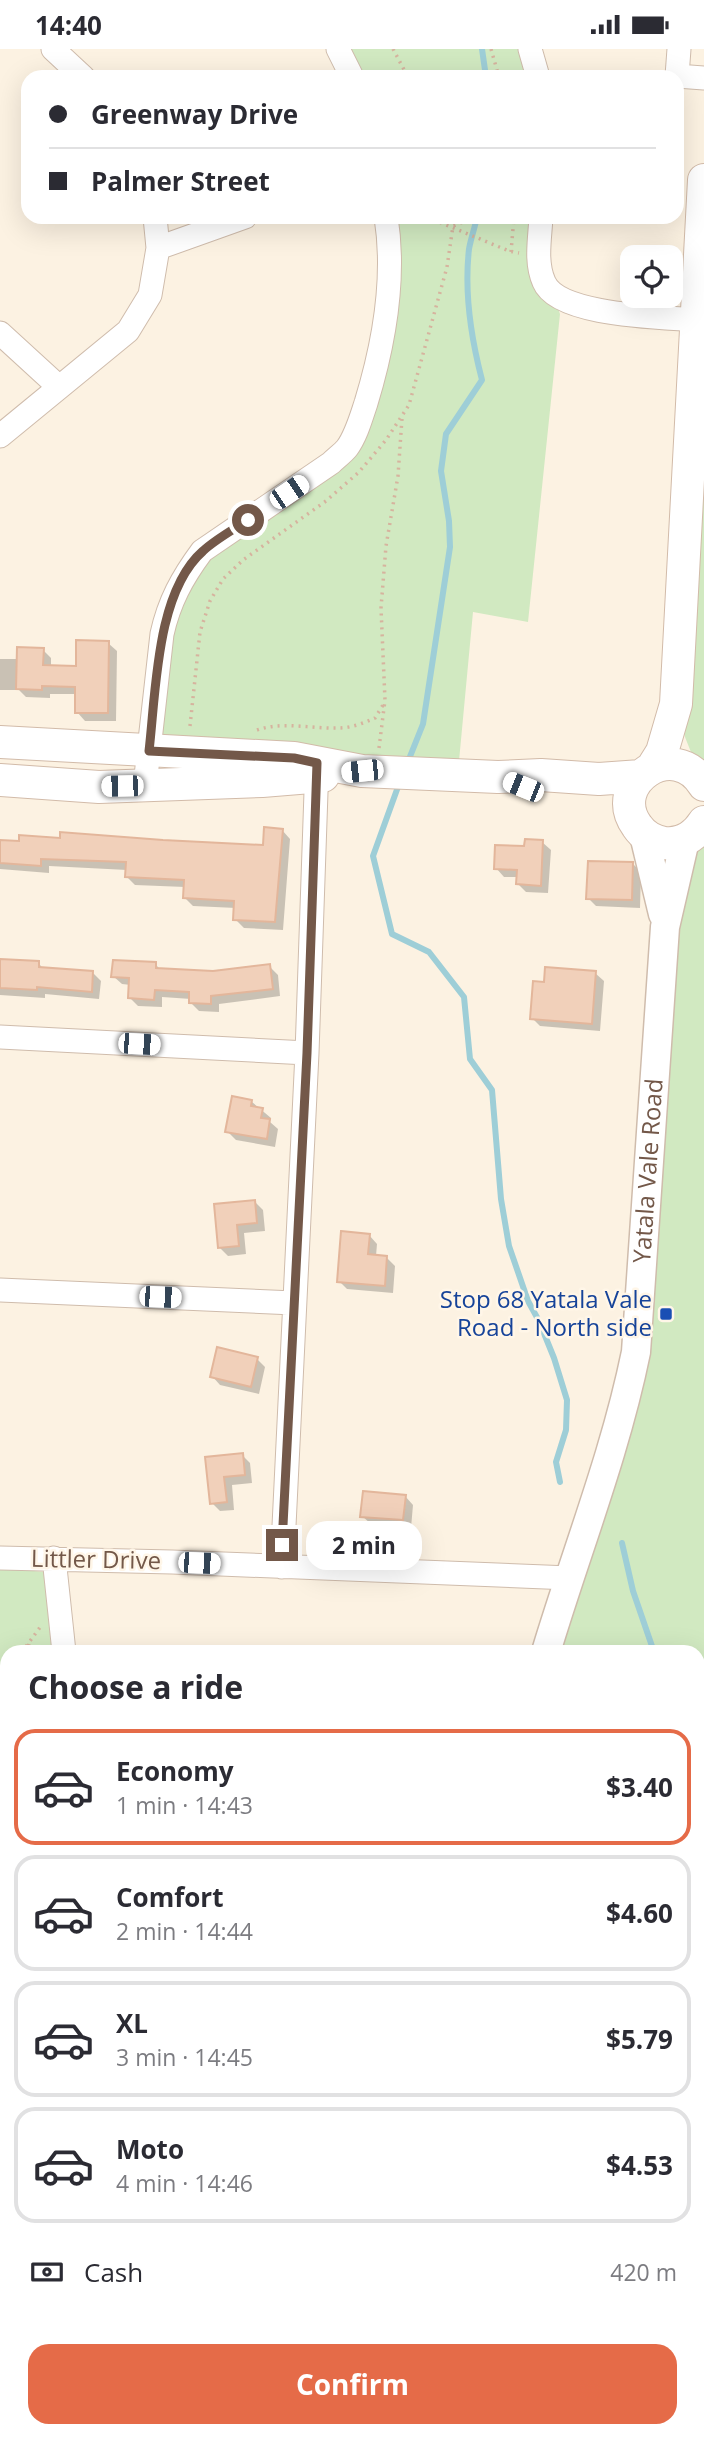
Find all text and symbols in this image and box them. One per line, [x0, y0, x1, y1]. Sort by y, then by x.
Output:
text: 14:40 [35, 7, 102, 43]
text: Greenway Drive [91, 96, 298, 132]
text: Palmer Street [91, 163, 270, 199]
map controls [620, 245, 683, 308]
button: locate [620, 245, 683, 308]
car [266, 472, 313, 512]
route start [232, 504, 264, 536]
car [341, 758, 384, 784]
car [500, 769, 547, 805]
car [101, 775, 144, 797]
car [118, 1032, 161, 1056]
street label: Yatala Vale Road [624, 1077, 670, 1264]
place label: Stop 68 Yatala Vale Road - North side [440, 1282, 652, 1343]
car [139, 1286, 182, 1308]
marker: Stop 68 Yatala Vale Road - North side [658, 1306, 674, 1322]
callout: 2 min [306, 1521, 422, 1569]
route end [266, 1529, 298, 1561]
text: 2 min [332, 1529, 396, 1561]
street label: Littler Drive [31, 1541, 161, 1576]
car [178, 1552, 221, 1574]
text: Choose a ride [28, 1665, 243, 1708]
text: Economy [116, 1753, 234, 1789]
icon: car [32, 1756, 95, 1819]
text: $3.40 [606, 1769, 673, 1805]
text: 1 min · 14:43 [116, 1789, 253, 1821]
text: Comfort [116, 1879, 223, 1915]
icon: car [32, 1882, 95, 1945]
text: $4.60 [606, 1895, 673, 1931]
text: 2 min · 14:44 [116, 1915, 253, 1947]
text: XL [116, 2005, 148, 2041]
icon: car [32, 2008, 95, 2071]
text: $5.79 [606, 2021, 673, 2057]
text: 3 min · 14:45 [116, 2041, 253, 2073]
text: Moto [116, 2131, 184, 2167]
icon: car [32, 2134, 95, 2197]
text: $4.53 [606, 2147, 673, 2183]
text: 4 min · 14:46 [116, 2167, 253, 2199]
icon: cash [28, 2253, 66, 2291]
text: Cash [84, 2254, 143, 2290]
text: 420 m [610, 2256, 677, 2288]
button: Confirm [28, 2344, 677, 2424]

